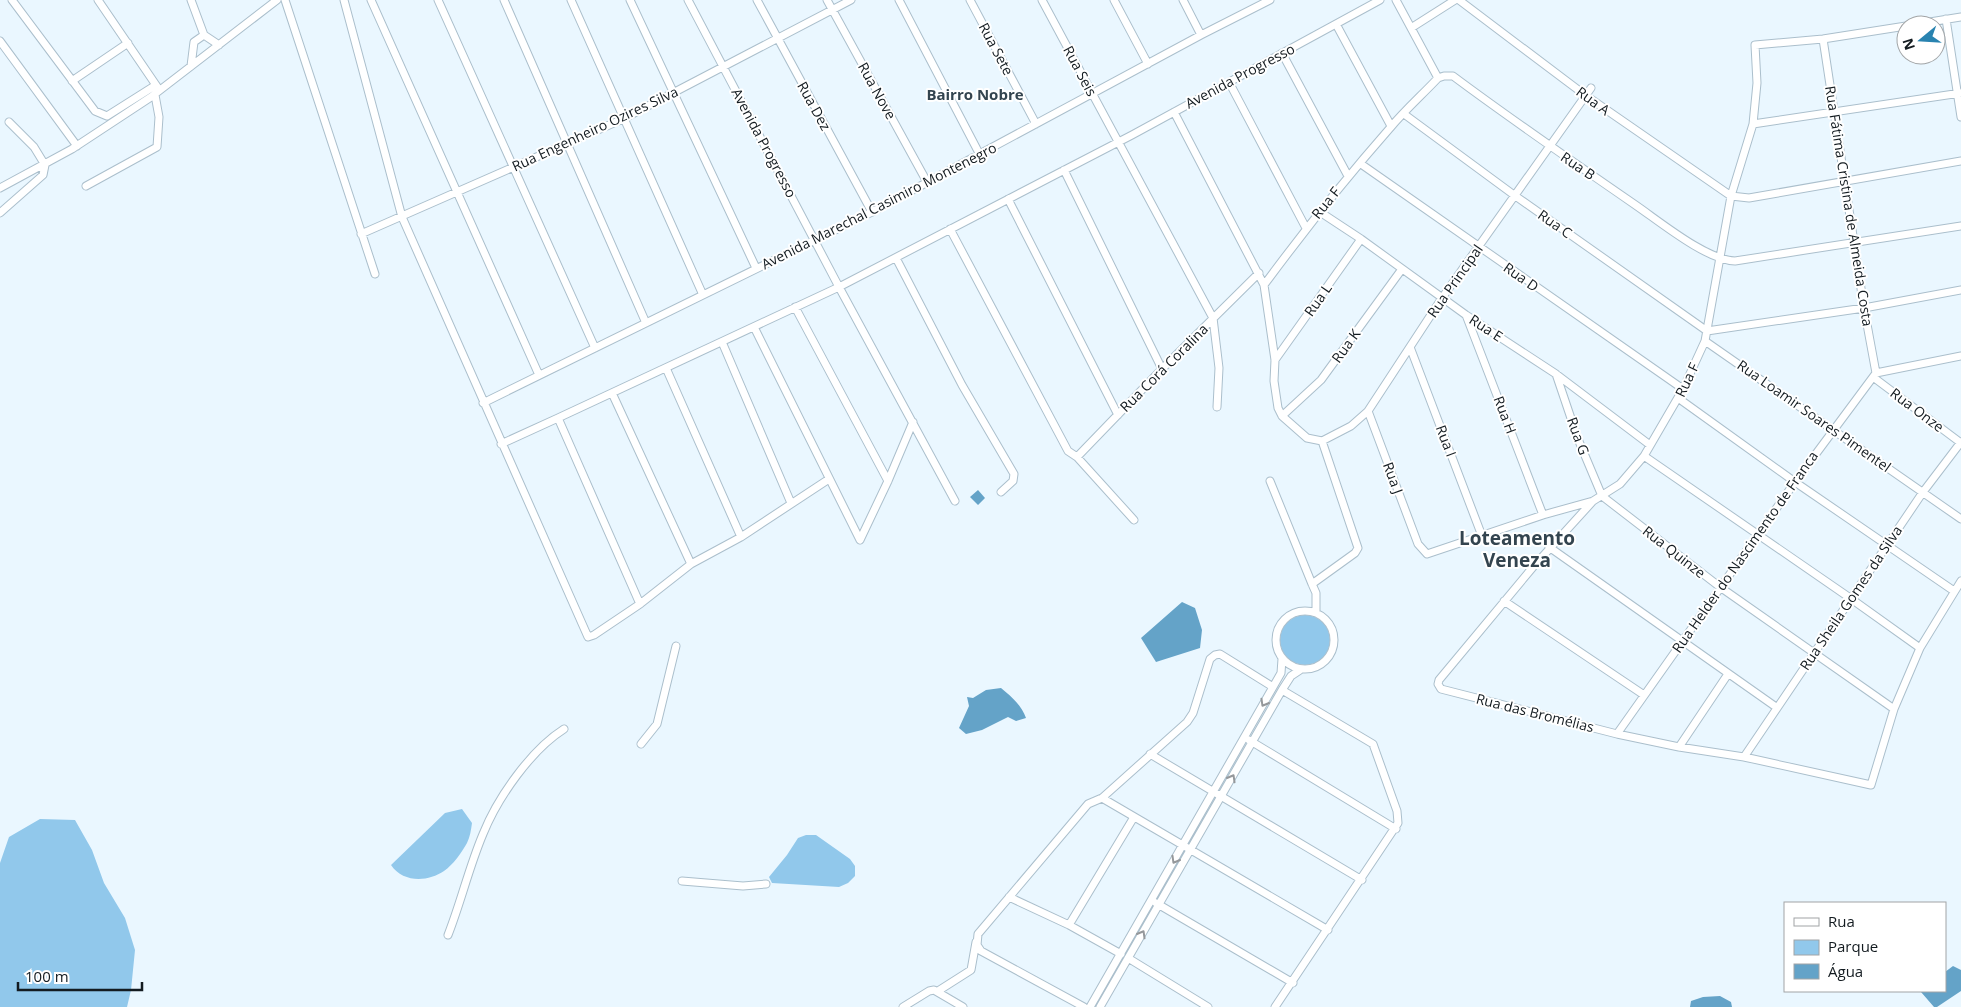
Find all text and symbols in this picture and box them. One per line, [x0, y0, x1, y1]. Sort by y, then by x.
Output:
north arrow [1896, 15, 1946, 65]
street label: Rua Sete [975, 19, 1018, 79]
text: N [1897, 36, 1919, 53]
street label: Avenida Progresso [1182, 39, 1298, 112]
street label: Rua Seis [1059, 42, 1102, 100]
street label: Rua Nove [854, 59, 901, 123]
street label: Rua Dez [793, 78, 836, 134]
street label: Rua Engenheiro Ozires Silva [509, 82, 681, 175]
street label: Rua A [1573, 82, 1614, 119]
district label: Bairro Nobre [926, 84, 1024, 104]
street label: Rua Fátima Cristina de Almeida Costa [1821, 84, 1878, 328]
street label: Avenida Progresso [728, 85, 801, 201]
street label: Avenida Marechal Casimiro Montenegro [758, 138, 1000, 273]
street label: Rua B [1557, 147, 1599, 184]
street label: Rua F [1307, 183, 1344, 223]
street label: Rua C [1534, 205, 1576, 242]
street label: Rua Principal [1422, 240, 1487, 321]
street label: Rua D [1500, 258, 1543, 296]
street label: Rua L [1299, 280, 1336, 320]
street label: Rua E [1466, 310, 1507, 345]
street label: Rua Corá Coralina [1115, 319, 1212, 416]
street label: Rua K [1327, 325, 1364, 366]
street label: Rua Loamir Soares Pimentel [1734, 355, 1895, 476]
street label: Rua F [1670, 359, 1703, 400]
street label: Rua Onze [1887, 383, 1948, 436]
street label: Rua H [1490, 393, 1521, 436]
street label: Rua G [1563, 414, 1594, 457]
street label: Rua I [1432, 422, 1461, 459]
street label: Rua Helder do Nascimento de Franca [1667, 447, 1822, 656]
street label: Rua J [1379, 459, 1408, 496]
street label: Rua Quinze [1639, 521, 1710, 582]
street label: Rua Sheila Gomes da Silva [1795, 522, 1906, 674]
district label: Loteamento Veneza [1459, 525, 1575, 573]
street label: Rua das Bromélias [1474, 689, 1596, 736]
one-way arrow [1261, 698, 1271, 707]
one-way arrow [1225, 775, 1235, 784]
one-way arrow [1171, 854, 1181, 863]
legend [1784, 902, 1946, 992]
text: Rua [1828, 911, 1855, 931]
one-way arrow [1136, 931, 1146, 940]
text: Parque [1828, 936, 1878, 956]
scale bar [18, 960, 141, 992]
text: Água [1828, 961, 1863, 981]
text: 100 m [25, 966, 69, 986]

